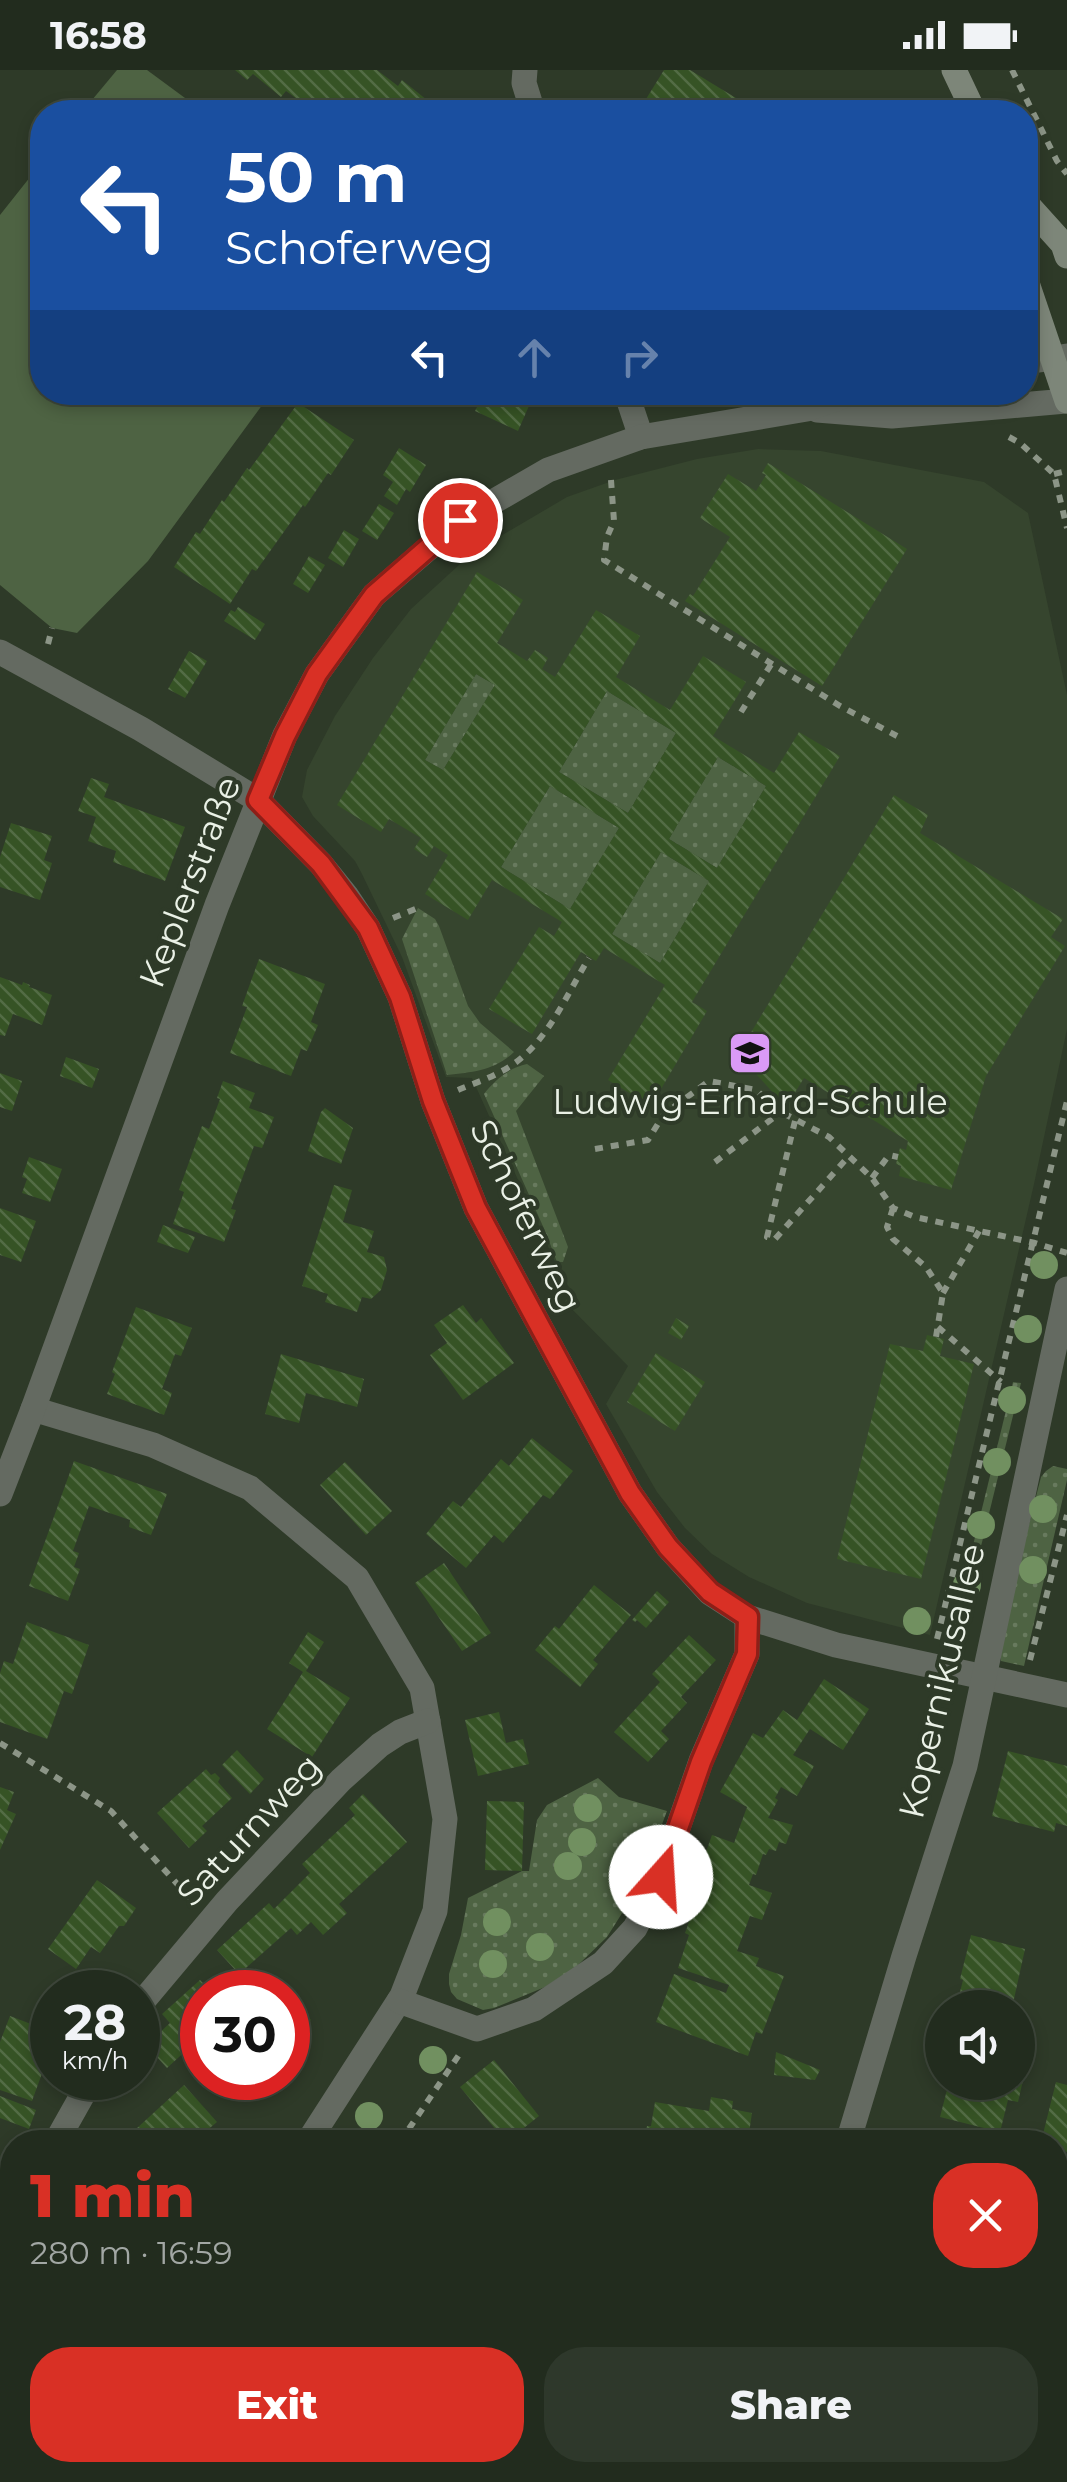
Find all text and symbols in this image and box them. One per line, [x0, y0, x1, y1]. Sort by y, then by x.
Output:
text: 16:58 [50, 12, 147, 59]
text: 50 m [225, 134, 407, 220]
icon: left [60, 140, 190, 270]
text: Schoferweg [225, 220, 494, 275]
icon: left [402, 330, 457, 385]
icon: ahead [507, 330, 562, 385]
icon: right [612, 330, 667, 385]
pin [418, 478, 503, 563]
icon: arrive [433, 493, 488, 548]
street label: Keplerstraße [130, 770, 249, 993]
school or university icon: Ludwig-Erhard-Schule [727, 1030, 773, 1076]
place label: Ludwig-Erhard-Schule [552, 1080, 948, 1123]
street label: Schoferweg [461, 1112, 592, 1319]
street label: Kopernikusallee [889, 1539, 994, 1822]
street label: Saturnweg [167, 1745, 330, 1915]
position arrow [609, 1825, 713, 1929]
speed limit sign: 30 [180, 1970, 310, 2100]
map controls [925, 1990, 1035, 2100]
button: sound [925, 1990, 1035, 2100]
text: 28 [64, 1992, 126, 2053]
text: km/h [62, 2045, 128, 2075]
text: 1 min [30, 2159, 195, 2232]
button: close [933, 2163, 1038, 2268]
text: 280 m · 16:59 [30, 2233, 232, 2272]
button: Exit [30, 2347, 524, 2462]
button: Share [544, 2347, 1038, 2462]

